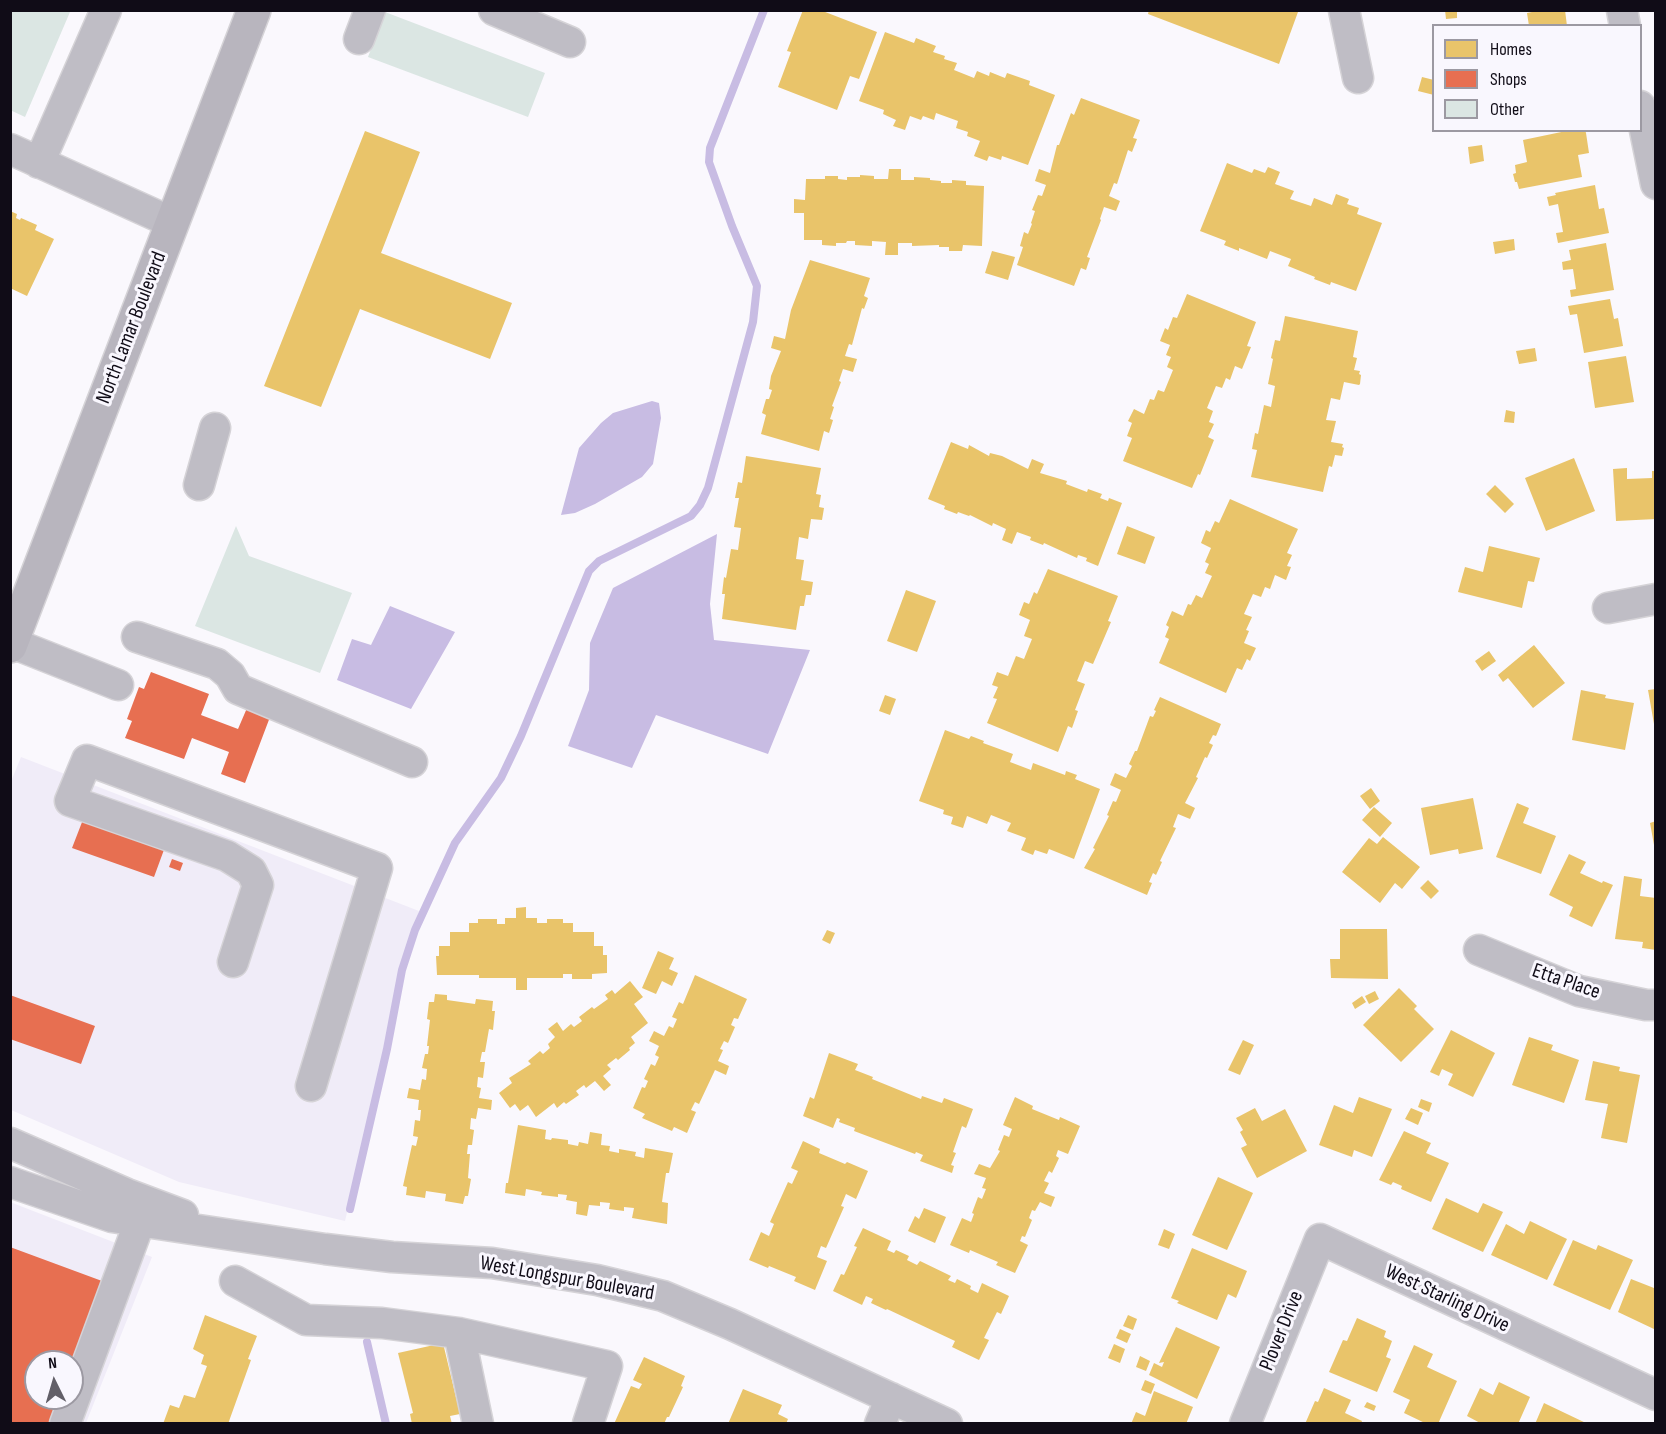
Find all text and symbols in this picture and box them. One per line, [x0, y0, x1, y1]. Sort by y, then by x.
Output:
legend [1432, 24, 1642, 132]
text: Homes [1490, 39, 1532, 60]
text: Shops [1490, 69, 1527, 90]
text: Other [1490, 99, 1524, 120]
street label: North Lamar Boulevard [91, 249, 173, 407]
street label: Etta Place [1529, 959, 1603, 1005]
street label: West Longspur Boulevard [478, 1251, 656, 1307]
street label: West Starling Drive [1381, 1259, 1513, 1339]
street label: Plover Drive [1255, 1287, 1309, 1375]
north arrow [24, 1350, 84, 1410]
text: N [47, 1354, 58, 1373]

